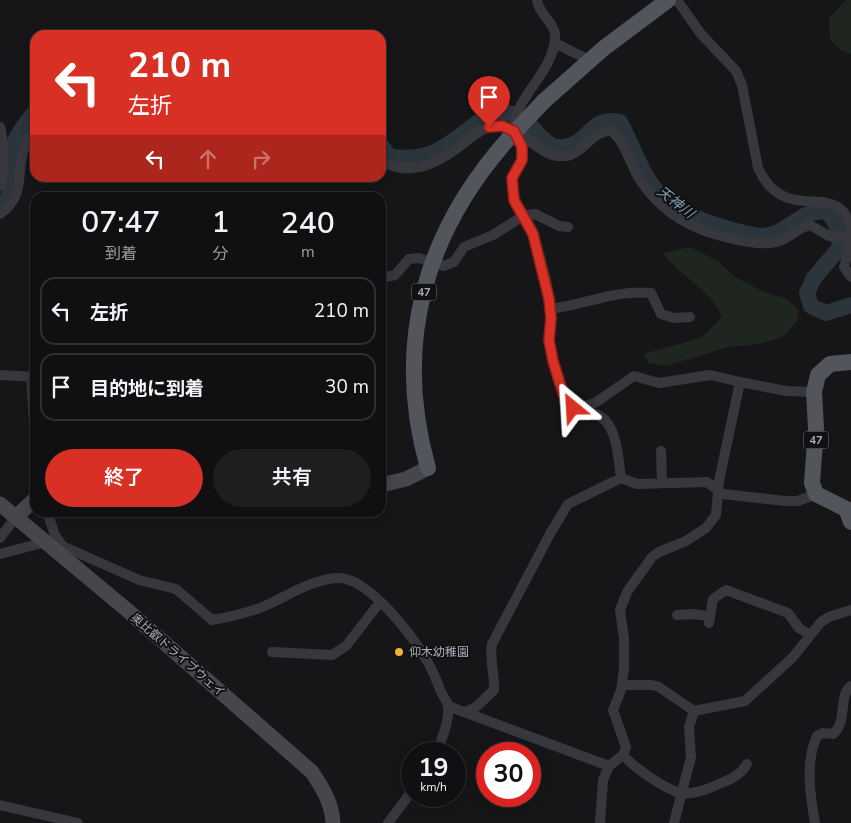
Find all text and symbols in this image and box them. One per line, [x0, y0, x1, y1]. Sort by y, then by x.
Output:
text: 210 m [128, 42, 231, 89]
icon: left [45, 50, 110, 115]
pin [468, 76, 510, 127]
icon: arrive [475, 83, 503, 111]
text: 左折 [128, 91, 172, 121]
icon: left [141, 145, 169, 173]
icon: ahead [194, 145, 222, 173]
icon: right [247, 145, 275, 173]
water label: 天神川 [653, 182, 700, 224]
text: 07:47 [81, 202, 160, 243]
text: 1 [212, 202, 230, 243]
text: 240 [281, 203, 335, 244]
text: m [301, 241, 315, 263]
text: 到着 [105, 243, 137, 265]
text: 分 [213, 243, 229, 265]
road number: 47 [412, 284, 436, 300]
icon: left [47, 297, 75, 325]
text: 210 m [314, 298, 369, 324]
text: 左折 [90, 300, 128, 326]
icon: arrive [47, 373, 75, 401]
text: 30 m [325, 374, 369, 400]
text: 目的地に到着 [90, 376, 204, 402]
position arrow [546, 381, 598, 433]
road number: 47 [804, 432, 828, 448]
button: 終了 [45, 449, 203, 507]
button: 共有 [213, 449, 371, 507]
street label: 奥比叡ドライブウェイ [127, 610, 229, 700]
place label: 仰木幼稚園 [409, 644, 469, 660]
marker: 仰木幼稚園 [393, 646, 405, 658]
speed limit sign: 30 [476, 742, 541, 807]
text: 19 [418, 751, 449, 785]
text: km/h [420, 779, 447, 795]

